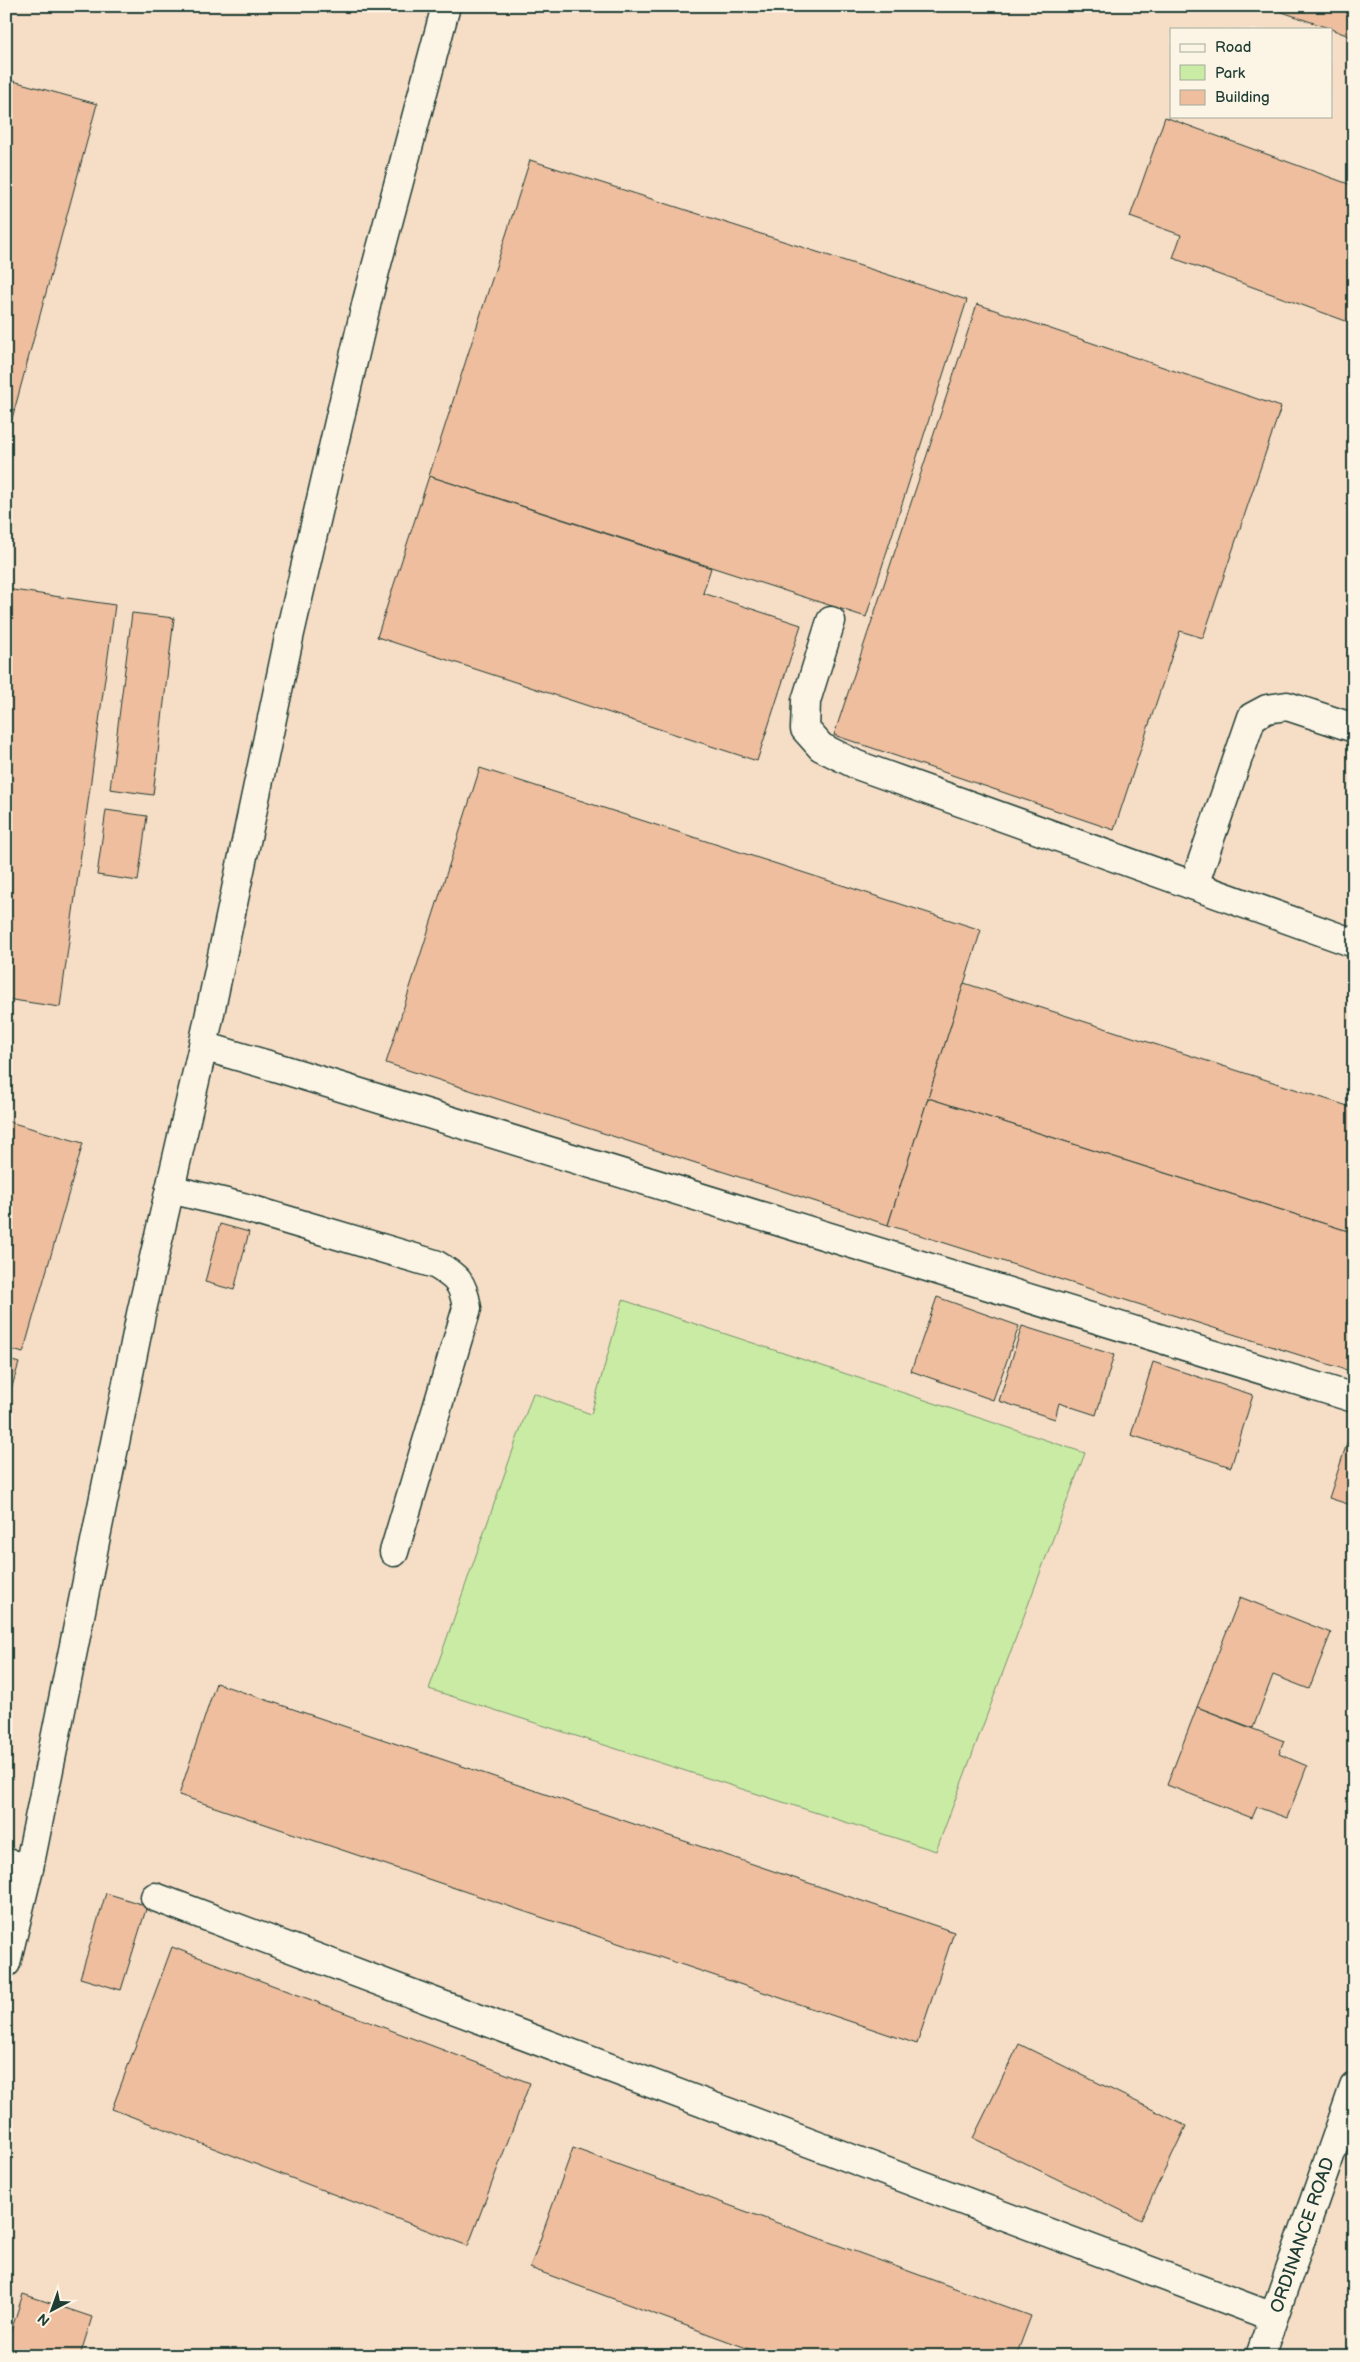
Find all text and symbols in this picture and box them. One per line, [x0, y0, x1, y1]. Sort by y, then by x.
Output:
legend [1170, 28, 1332, 118]
text: Road [1215, 38, 1251, 57]
text: Park [1215, 64, 1246, 83]
text: Building [1215, 88, 1270, 107]
street label: ORDINANCE ROAD [1266, 2155, 1339, 2316]
north arrow [28, 2284, 78, 2334]
text: N [34, 2310, 53, 2329]

